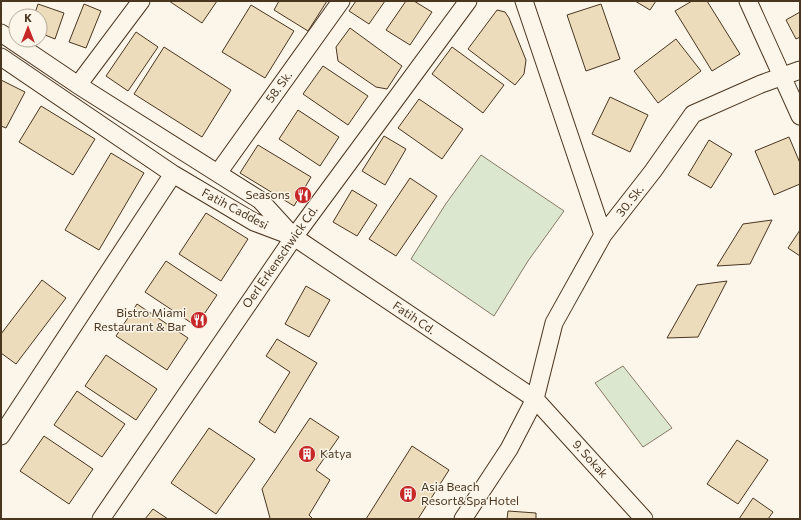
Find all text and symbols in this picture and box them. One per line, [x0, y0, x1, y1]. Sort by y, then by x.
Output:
north arrow [8, 8, 48, 48]
text: K [24, 11, 32, 24]
street label: 58. Sk. [262, 68, 294, 105]
street label: 30. Sk. [613, 182, 646, 219]
street label: Fatih Caddesi [200, 185, 271, 232]
restaurant icon: Seasons [293, 185, 313, 205]
place label: Seasons [245, 187, 290, 201]
street label: Oerl Erkenschwick Cd. [239, 203, 320, 310]
street label: Fatih Cd. [391, 298, 439, 337]
place label: Bistro Miami Restaurant & Bar [94, 305, 186, 333]
restaurant icon: Bistro Miami Restaurant & Bar [189, 310, 209, 330]
street label: 9. Sokak [570, 437, 612, 480]
building icon: Katya [297, 444, 317, 464]
place label: Katya [320, 446, 352, 460]
place label: Asia Beach Resort&Spa Hotel [421, 479, 519, 507]
building icon: Asia Beach Resort&Spa Hotel [398, 484, 418, 504]

